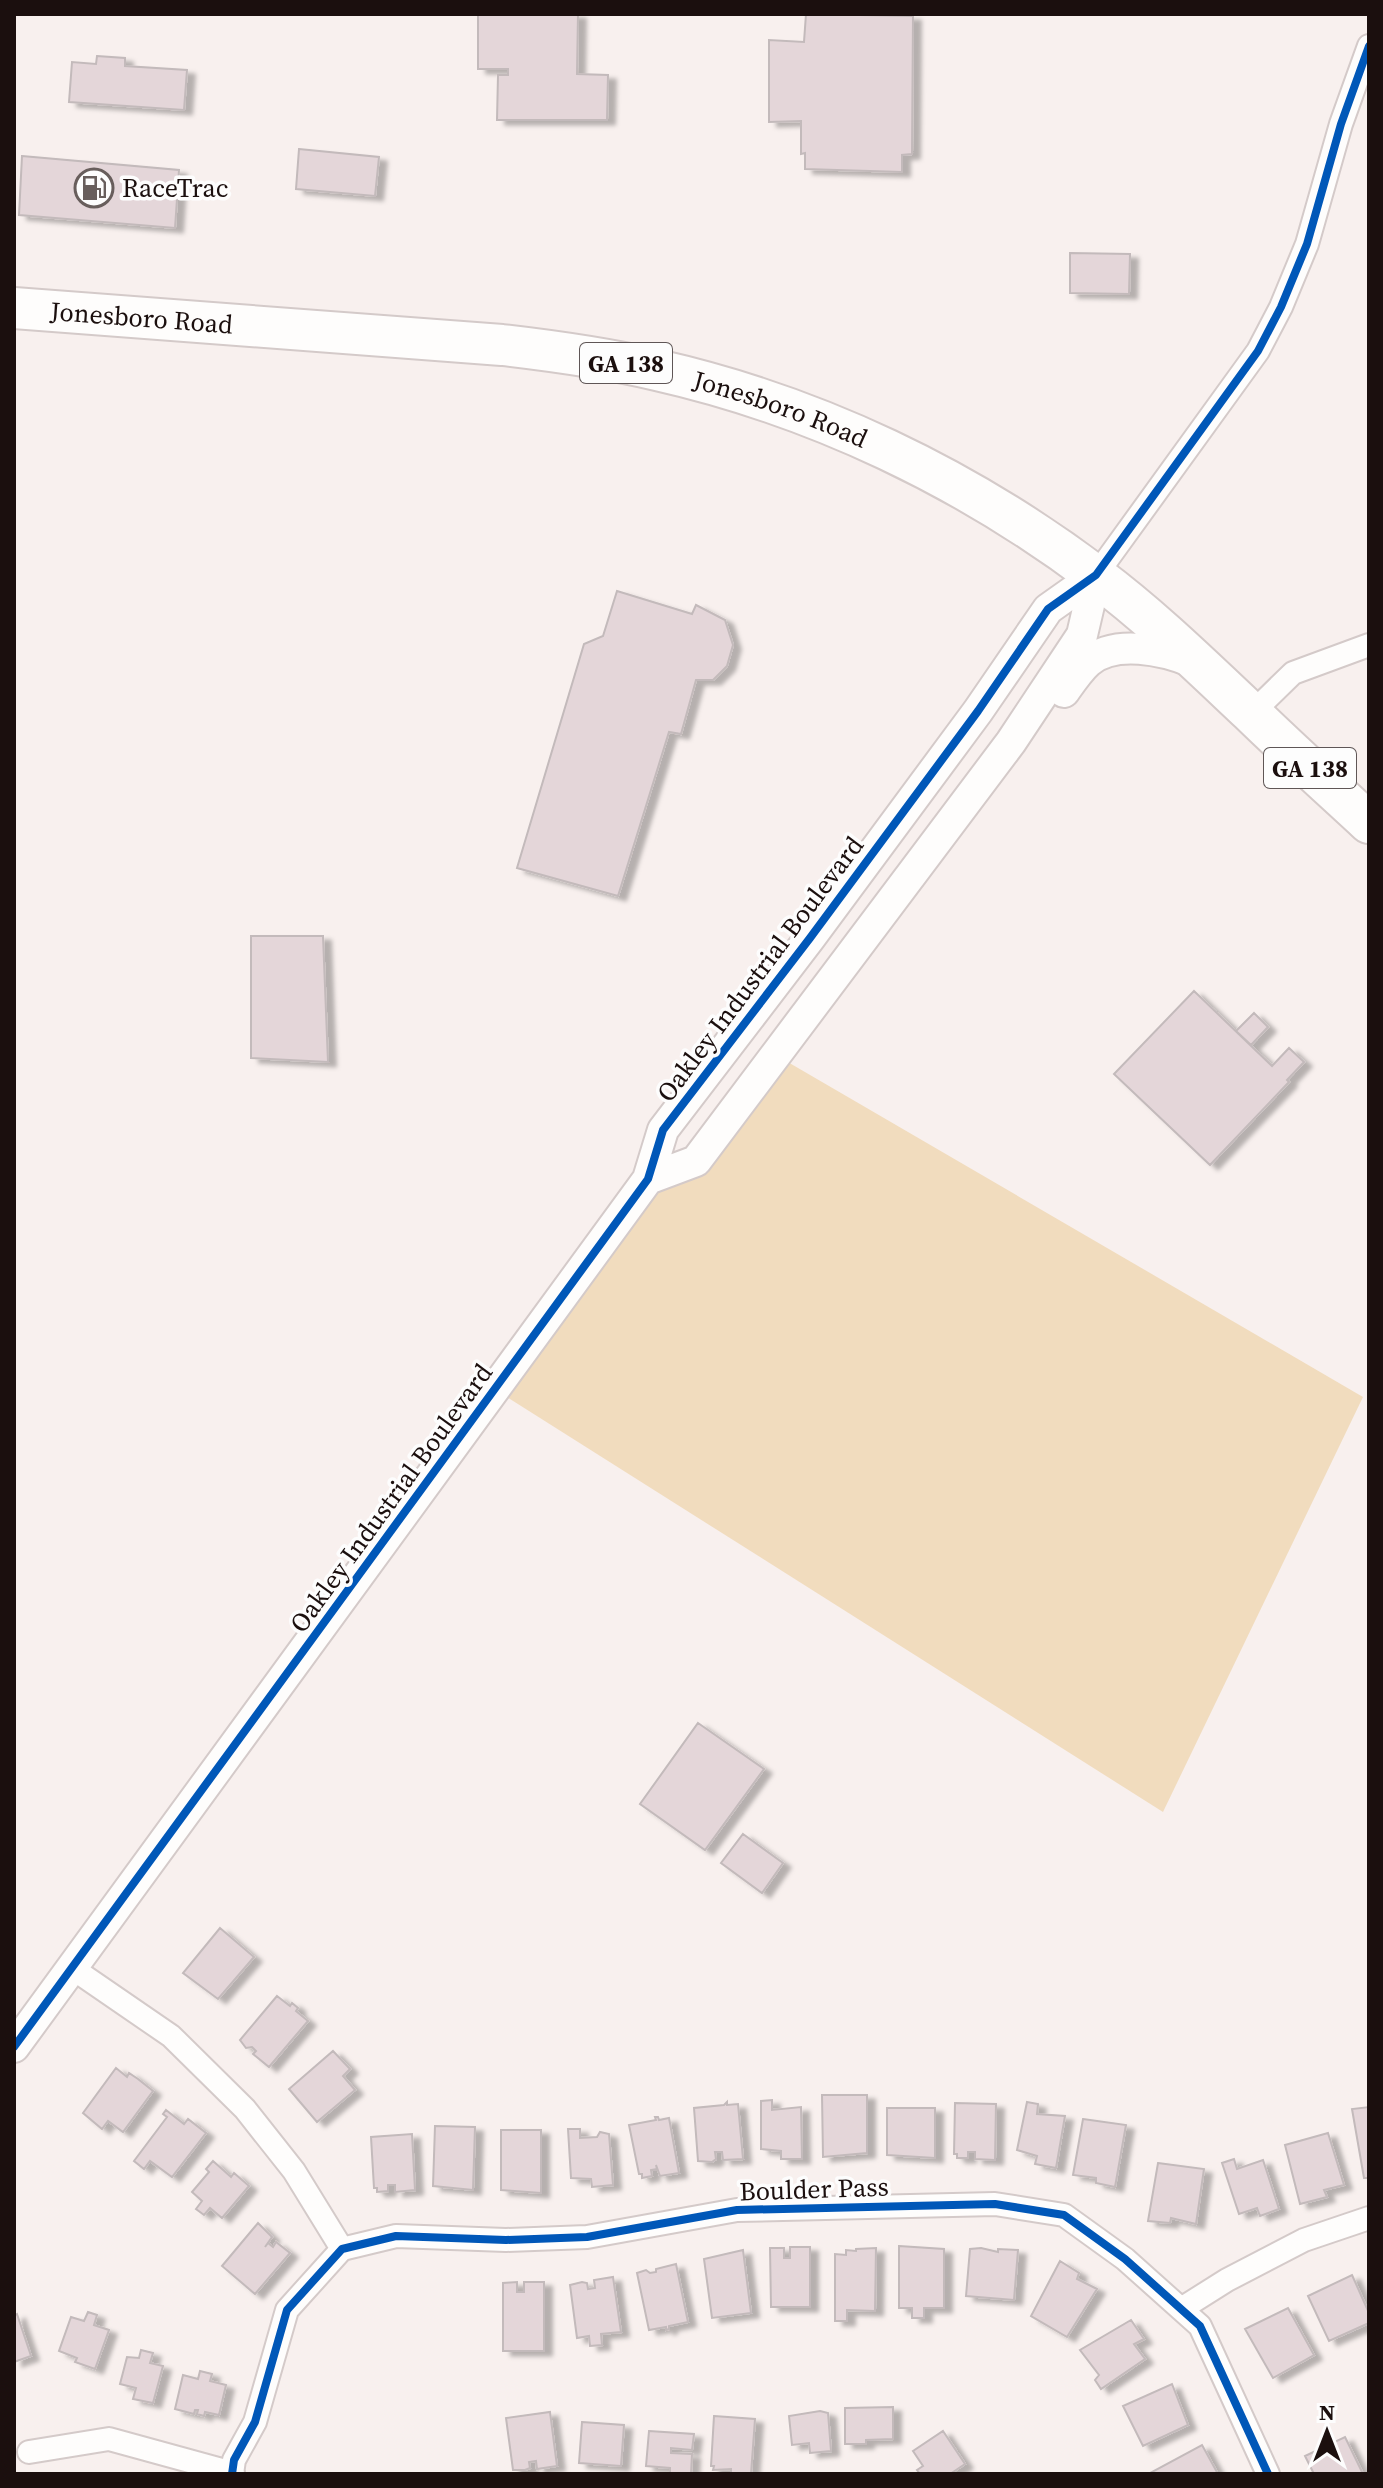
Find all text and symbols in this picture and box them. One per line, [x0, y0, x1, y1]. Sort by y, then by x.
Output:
fuel station icon: RaceTrac [73, 167, 115, 209]
place label: RaceTrac [122, 170, 228, 206]
street label: Jonesboro Road [48, 293, 234, 343]
road number: GA 138 [580, 343, 672, 383]
street label: Jonesboro Road [688, 361, 874, 457]
road number: GA 138 [1264, 748, 1356, 788]
street label: Oakley Industrial Boulevard [648, 829, 872, 1109]
street label: Oakley Industrial Boulevard [281, 1356, 501, 1640]
street label: Boulder Pass [739, 2168, 889, 2210]
north arrow [1287, 2392, 1367, 2472]
text: N [1319, 2397, 1335, 2427]

